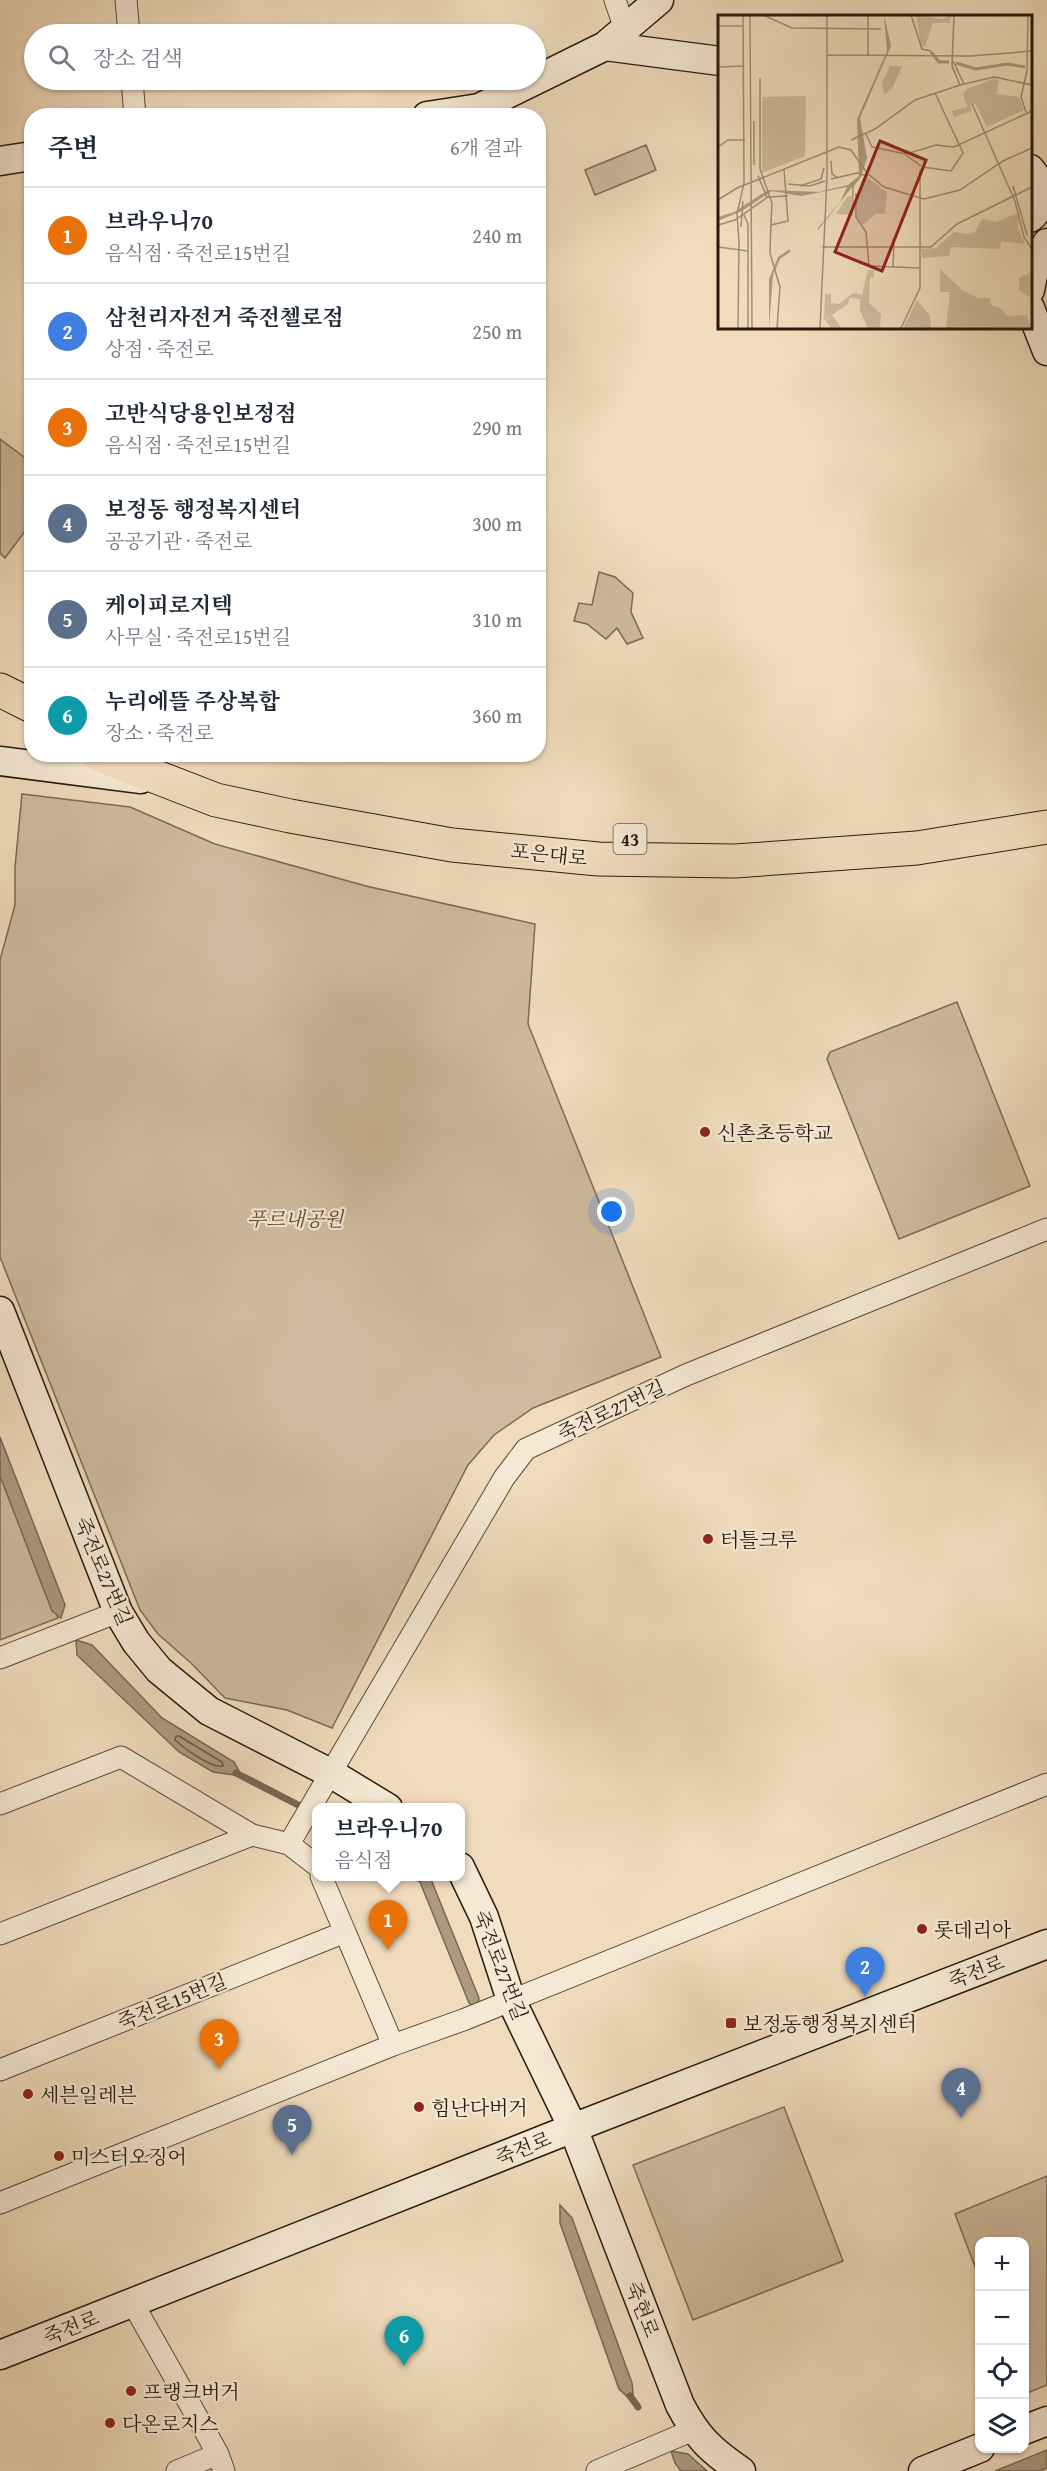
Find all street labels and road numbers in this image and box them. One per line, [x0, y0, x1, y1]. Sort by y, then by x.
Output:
road number: 43 [614, 824, 646, 854]
street label: 포은대로 [509, 836, 589, 872]
street label: 죽전로27번길 [552, 1372, 670, 1448]
street label: 죽전로27번길 [68, 1512, 140, 1630]
street label: 죽전로27번길 [467, 1906, 535, 2024]
street label: 죽전로 [944, 1947, 1008, 1995]
street label: 죽전로15번길 [113, 1966, 231, 2036]
street label: 죽전로 [491, 2124, 555, 2172]
street label: 죽현로 [619, 2277, 667, 2341]
street label: 죽전로 [39, 2303, 103, 2351]

